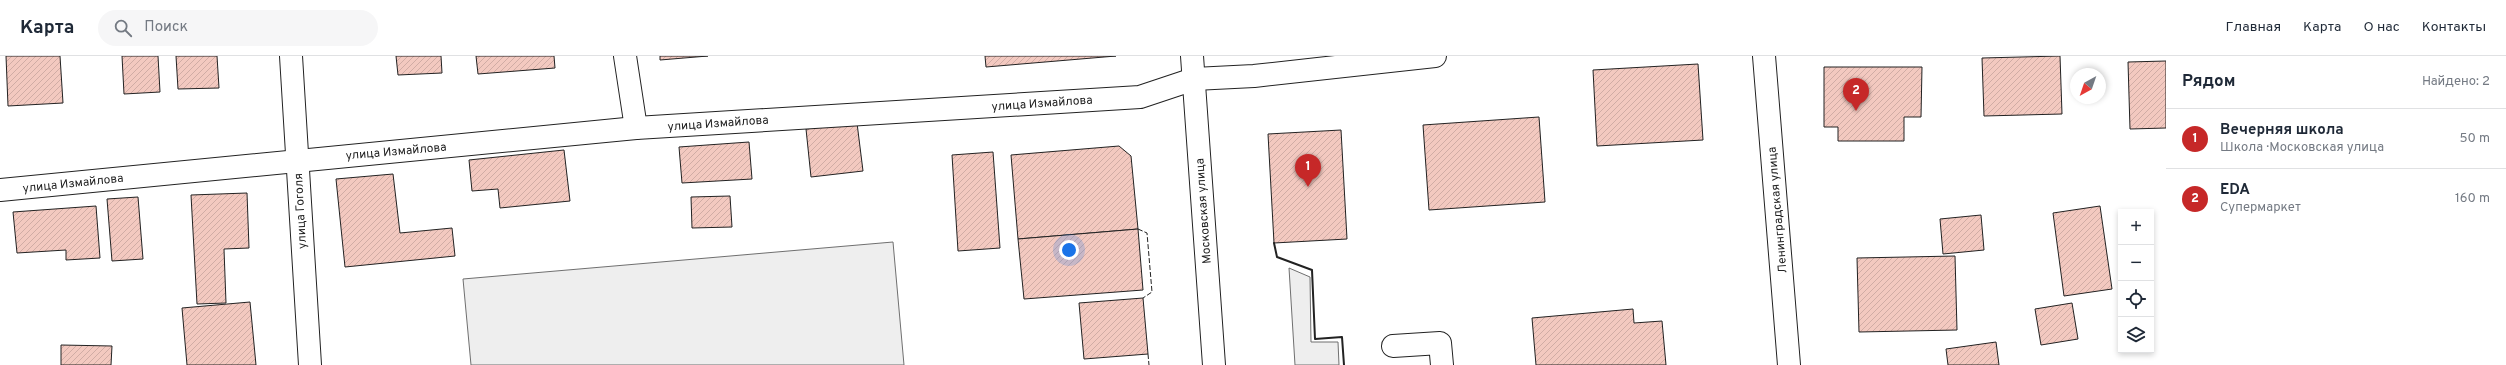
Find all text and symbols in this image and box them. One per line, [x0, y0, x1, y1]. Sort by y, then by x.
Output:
search box [98, 10, 378, 46]
text: Карта [20, 16, 74, 40]
icon: search [112, 17, 134, 39]
text: Поиск [144, 18, 188, 37]
text: Главная [2226, 19, 2281, 36]
text: Карта [2303, 19, 2341, 36]
text: О нас [2363, 19, 2400, 36]
text: Контакты [2422, 19, 2486, 36]
north arrow [2070, 68, 2106, 104]
text: Рядом [2182, 71, 2235, 93]
text: Найдено: 2 [2422, 74, 2490, 90]
pin: 2 [1843, 78, 1869, 111]
street label: улица Измайлова [991, 92, 1093, 116]
street label: улица Измайлова [667, 112, 769, 136]
text: Вечерняя школа [2220, 121, 2344, 140]
text: 1 [2192, 131, 2198, 147]
text: 50 m [2460, 131, 2490, 147]
street label: улица Измайлова [345, 140, 447, 164]
text: Школа · Московская улица [2220, 140, 2384, 156]
street label: Ленинградская улица [1764, 146, 1792, 274]
pin: 1 [1295, 154, 1321, 187]
street label: Московская улица [1192, 157, 1216, 264]
street label: улица Измайлова [22, 171, 124, 197]
street label: улица Гоголя [291, 173, 311, 249]
text: EDA [2220, 181, 2250, 200]
text: 2 [2191, 191, 2199, 207]
text: 160 m [2455, 191, 2490, 207]
text: Супермаркет [2220, 200, 2301, 216]
map controls [2118, 209, 2154, 353]
button: + [2118, 209, 2154, 245]
your location [1059, 240, 1079, 260]
button: − [2118, 245, 2154, 281]
button: locate [2118, 281, 2154, 317]
button: layers [2118, 317, 2154, 353]

